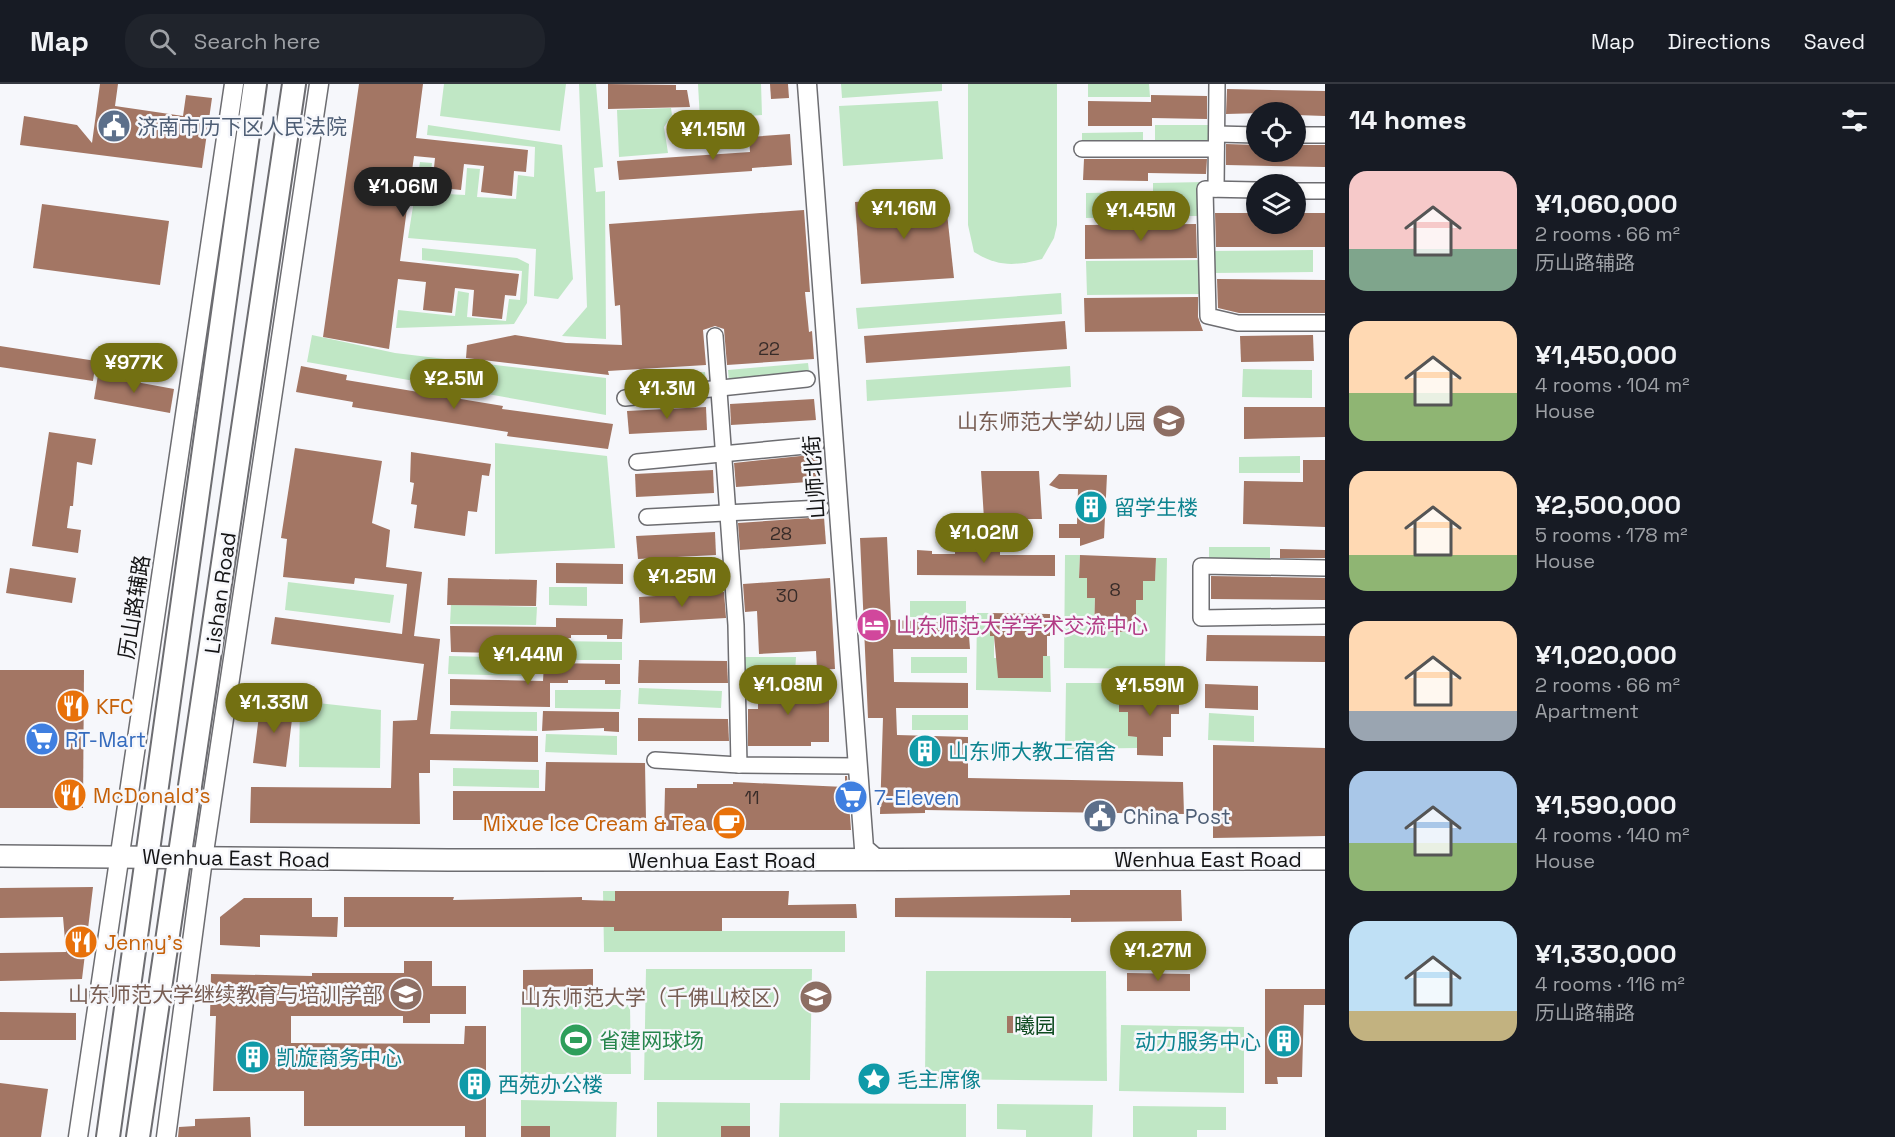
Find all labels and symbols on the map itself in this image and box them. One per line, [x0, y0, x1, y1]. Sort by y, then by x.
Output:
public building icon: 济南市历下区人民法院 [96, 108, 132, 144]
pin: ¥1.15M [664, 110, 762, 161]
place label: 济南市历下区人民法院 [137, 113, 347, 140]
pin: ¥1.06M [354, 167, 452, 218]
pin: ¥1.16M [855, 189, 953, 240]
pin: ¥1.45M [1092, 191, 1190, 242]
house number: 22 [758, 337, 780, 360]
pin: ¥977K [92, 343, 176, 394]
pin: ¥2.5M [412, 359, 496, 410]
pin: ¥1.3M [625, 369, 709, 420]
school or university icon: 山东师范大学幼儿园 [1151, 403, 1187, 439]
place label: 山东师范大学幼儿园 [957, 408, 1146, 435]
street label: 山师北街 [798, 434, 830, 520]
building icon: 留学生楼 [1073, 489, 1109, 525]
place label: 留学生楼 [1114, 494, 1198, 521]
pin: ¥1.02M [935, 513, 1033, 564]
house number: 28 [770, 522, 792, 545]
street label: Lishan Road [198, 530, 242, 656]
street label: 历山路辅路 [112, 553, 156, 661]
pin: ¥1.25M [633, 557, 731, 608]
house number: 8 [1109, 578, 1121, 601]
house number: 30 [776, 584, 798, 607]
hotel icon: 山东师范大学学术交流中心 [855, 607, 891, 643]
place label: 山东师范大学学术交流中心 [896, 612, 1148, 639]
pin: ¥1.44M [479, 635, 577, 686]
pin: ¥1.08M [739, 665, 837, 716]
pin: ¥1.59M [1101, 666, 1199, 717]
pin: ¥1.33M [225, 683, 323, 734]
restaurant icon: KFC [55, 688, 91, 724]
place label: KFC [96, 693, 133, 720]
supermarket icon: RT-Mart [24, 721, 60, 757]
place label: RT-Mart [65, 726, 146, 753]
building icon: 山东师大教工宿舍 [907, 733, 943, 769]
place label: 山东师大教工宿舍 [948, 738, 1116, 765]
restaurant icon: McDonald's [52, 777, 88, 813]
supermarket icon: 7-Eleven [833, 779, 869, 815]
place label: McDonald's [93, 782, 211, 809]
place label: 7-Eleven [874, 784, 959, 811]
house number: 11 [744, 786, 760, 809]
public building icon: China Post [1082, 798, 1118, 834]
place label: China Post [1123, 803, 1231, 830]
cafe icon: Mixue Ice Cream & Tea [711, 805, 747, 841]
place label: Mixue Ice Cream & Tea [483, 810, 706, 837]
street label: Wenhua East Road [142, 843, 330, 873]
street label: Wenhua East Road [1114, 846, 1302, 873]
street label: Wenhua East Road [628, 847, 816, 874]
restaurant icon: Jenny's [63, 924, 99, 960]
place label: Jenny's [104, 929, 183, 956]
pin: ¥1.27M [1109, 931, 1207, 982]
school or university icon: 山东师范大学继续教育与培训学部 [388, 976, 424, 1012]
school or university icon: 山东师范大学（千佛山校区） [798, 979, 834, 1015]
place label: 山东师范大学继续教育与培训学部 [68, 981, 383, 1008]
place label: 山东师范大学（千佛山校区） [520, 984, 793, 1011]
park label: 曦园 [1014, 1012, 1056, 1039]
sports icon: 省建网球场 [558, 1022, 594, 1058]
building icon: 动力服务中心 [1266, 1023, 1302, 1059]
place label: 省建网球场 [599, 1027, 704, 1054]
place label: 动力服务中心 [1135, 1028, 1261, 1055]
building icon: 凯旋商务中心 [235, 1039, 271, 1075]
place label: 凯旋商务中心 [276, 1044, 402, 1071]
place icon: 毛主席像 [856, 1061, 892, 1097]
building icon: 西苑办公楼 [457, 1066, 493, 1102]
place label: 毛主席像 [897, 1066, 981, 1093]
place label: 西苑办公楼 [498, 1071, 603, 1098]

